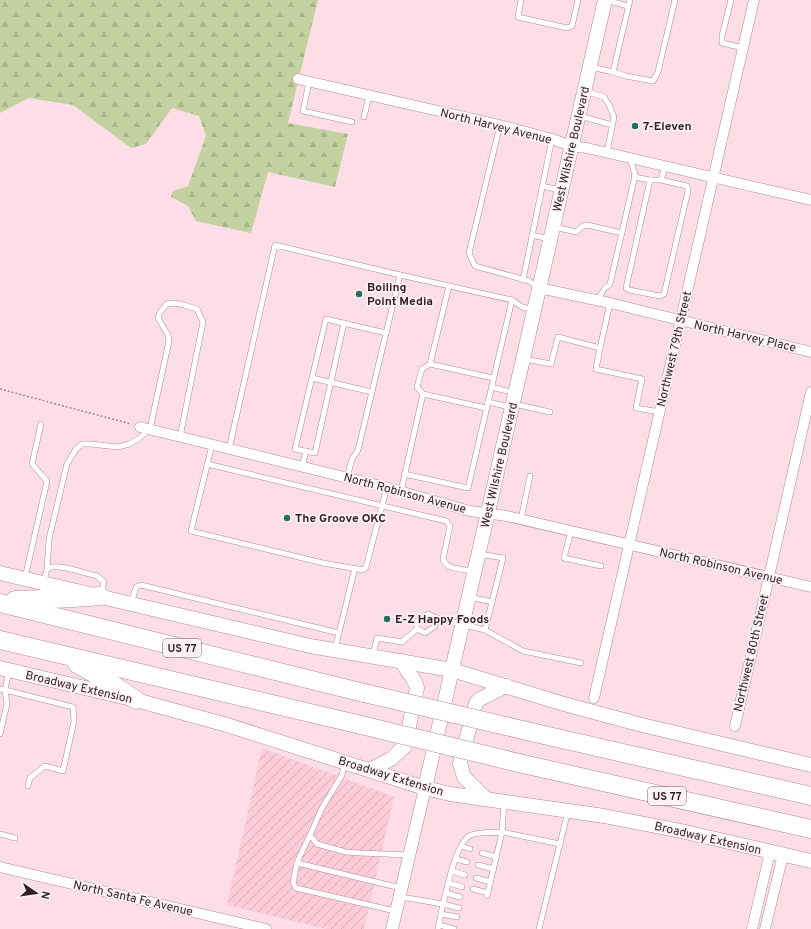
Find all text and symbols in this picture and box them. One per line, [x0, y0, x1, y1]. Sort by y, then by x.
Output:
street label: West Wilshire Boulevard [550, 85, 594, 214]
street label: North Harvey Avenue [438, 105, 553, 149]
place label: 7-Eleven [643, 119, 692, 135]
marker: 7-Eleven [630, 121, 640, 131]
place label: Boiling Point Media [367, 280, 433, 310]
marker: Boiling Point Media [354, 289, 364, 299]
street label: Northwest 79th Street [654, 290, 696, 409]
street label: North Harvey Place [692, 317, 797, 357]
street label: West Wilshire Boulevard [478, 401, 522, 530]
street label: North Robinson Avenue [342, 470, 468, 518]
place label: The Groove OKC [295, 511, 386, 527]
marker: The Groove OKC [282, 513, 292, 523]
street label: North Robinson Avenue [658, 545, 784, 589]
street label: Northwest 80th Street [731, 593, 773, 714]
place label: E-Z Happy Foods [395, 612, 489, 628]
marker: E-Z Happy Foods [382, 614, 392, 624]
road number: US 77 [163, 639, 201, 657]
street label: Broadway Extension [24, 668, 134, 708]
street label: Broadway Extension [336, 753, 445, 801]
road number: US 77 [648, 787, 686, 805]
street label: Broadway Extension [653, 819, 763, 859]
north arrow [16, 873, 56, 913]
street label: North Santa Fe Avenue [71, 877, 194, 921]
text: N [37, 890, 52, 900]

